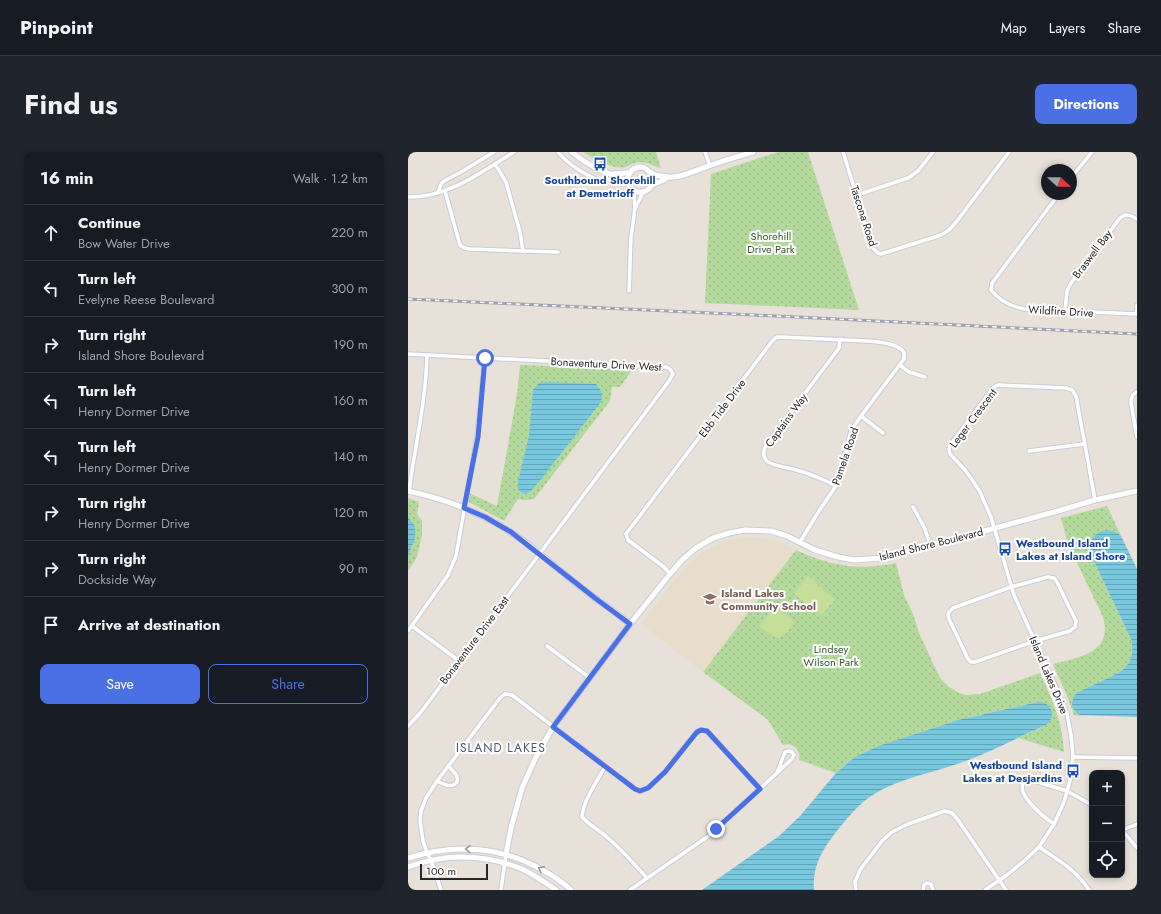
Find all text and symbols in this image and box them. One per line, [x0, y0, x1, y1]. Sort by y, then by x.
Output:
text: Pinpoint [20, 14, 93, 41]
text: Map [1001, 18, 1027, 38]
text: Layers [1049, 18, 1085, 38]
text: Share [1107, 18, 1141, 38]
text: Find us [24, 84, 118, 125]
button: Directions [1035, 84, 1137, 124]
bus stop icon: Southbound Shorehill at Demetrioff [592, 156, 608, 172]
north arrow [1041, 164, 1077, 200]
text: 16 min [40, 166, 94, 190]
text: Walk · 1.2 km [293, 169, 368, 188]
place label: Southbound Shorehill at Demetrioff [545, 172, 656, 201]
street label: Tascona Road [847, 184, 881, 248]
text: Continue [78, 212, 141, 234]
icon: ahead [40, 222, 62, 244]
text: 220 m [331, 223, 368, 242]
street label: Braswell Bay [1068, 226, 1116, 282]
park label: Shorehill Drive Park [747, 228, 795, 257]
text: Bow Water Drive [78, 234, 170, 253]
text: Turn left [78, 268, 136, 290]
icon: left [40, 278, 62, 300]
text: 300 m [331, 279, 368, 298]
text: Evelyne Reese Boulevard [78, 290, 215, 309]
street label: Wildfire Drive [1028, 301, 1094, 321]
text: Turn right [78, 324, 146, 346]
icon: right [40, 334, 62, 356]
text: 190 m [333, 335, 368, 354]
text: Island Shore Boulevard [78, 346, 204, 365]
route start [476, 349, 494, 367]
street label: Bonaventure Drive West [550, 353, 662, 375]
street label: Ebb Tide Drive [695, 375, 750, 441]
text: Turn left [78, 380, 136, 402]
street label: Leger Crescent [945, 385, 1001, 451]
icon: left [40, 390, 62, 412]
street label: Captains Way [761, 390, 811, 450]
text: 160 m [333, 391, 368, 410]
text: Henry Dormer Drive [78, 402, 190, 421]
street label: Pamela Road [828, 425, 862, 487]
text: Turn left [78, 436, 136, 458]
icon: left [40, 446, 62, 468]
text: 140 m [333, 447, 368, 466]
text: Henry Dormer Drive [78, 458, 190, 477]
text: Turn right [78, 492, 146, 514]
icon: right [40, 502, 62, 524]
text: 120 m [333, 503, 368, 522]
text: Henry Dormer Drive [78, 514, 190, 533]
street label: Island Shore Boulevard [877, 523, 985, 565]
place label: Westbound Island Lakes at Island Shore [1016, 535, 1125, 564]
bus stop icon: Westbound Island Lakes at Island Shore [997, 541, 1013, 557]
text: Turn right [78, 548, 146, 570]
icon: right [40, 558, 62, 580]
text: 90 m [339, 559, 368, 578]
text: Dockside Way [78, 570, 156, 589]
place label: Island Lakes Community School [721, 585, 816, 614]
school or university icon: Island Lakes Community School [702, 591, 718, 607]
street label: Bonaventure Drive East [436, 592, 513, 687]
icon: arrive [40, 614, 62, 636]
text: Arrive at destination [78, 614, 220, 636]
street label: Island Lakes Drive [1025, 634, 1073, 717]
park label: Lindsey Wilson Park [803, 641, 859, 670]
button: Save [40, 664, 200, 704]
button: Share [208, 664, 368, 704]
district label: ISLAND LAKES [456, 739, 546, 757]
place label: Westbound Island Lakes at Desjardins [963, 757, 1062, 786]
bus stop icon: Westbound Island Lakes at Desjardins [1065, 763, 1081, 779]
map controls [1089, 770, 1125, 878]
button: + [1089, 770, 1125, 806]
button: − [1089, 806, 1125, 842]
route end [707, 820, 725, 838]
button: locate [1089, 842, 1125, 878]
one-way arrow [465, 844, 471, 853]
scale bar [420, 862, 488, 881]
text: 100 m [426, 863, 456, 879]
one-way arrow [537, 866, 545, 874]

